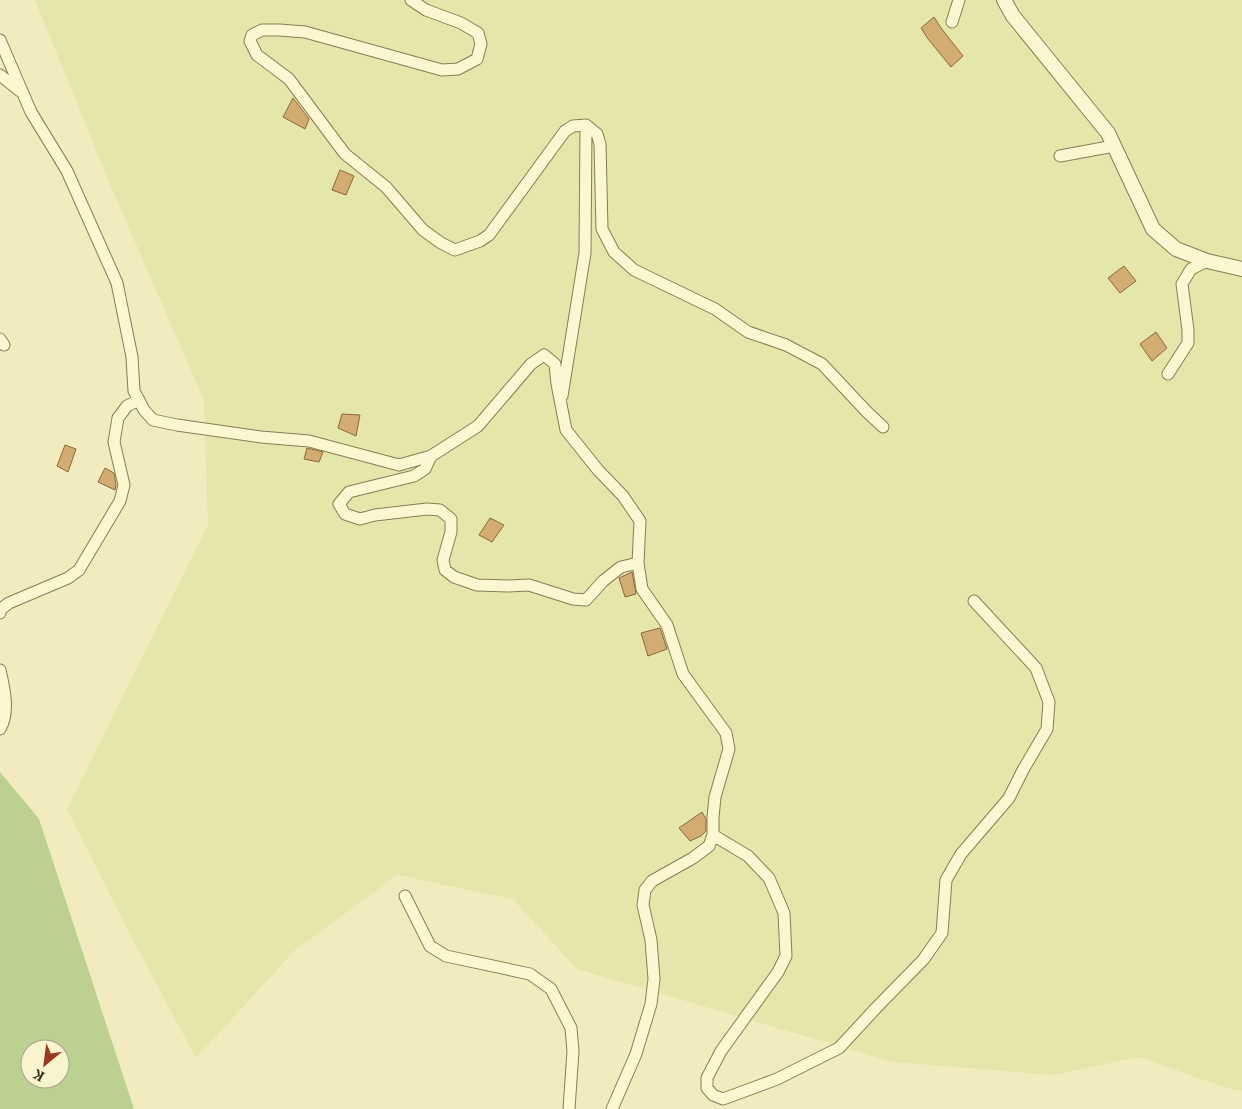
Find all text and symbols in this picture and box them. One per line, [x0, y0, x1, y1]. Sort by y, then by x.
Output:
north arrow [20, 1039, 70, 1089]
text: K [29, 1065, 47, 1087]

